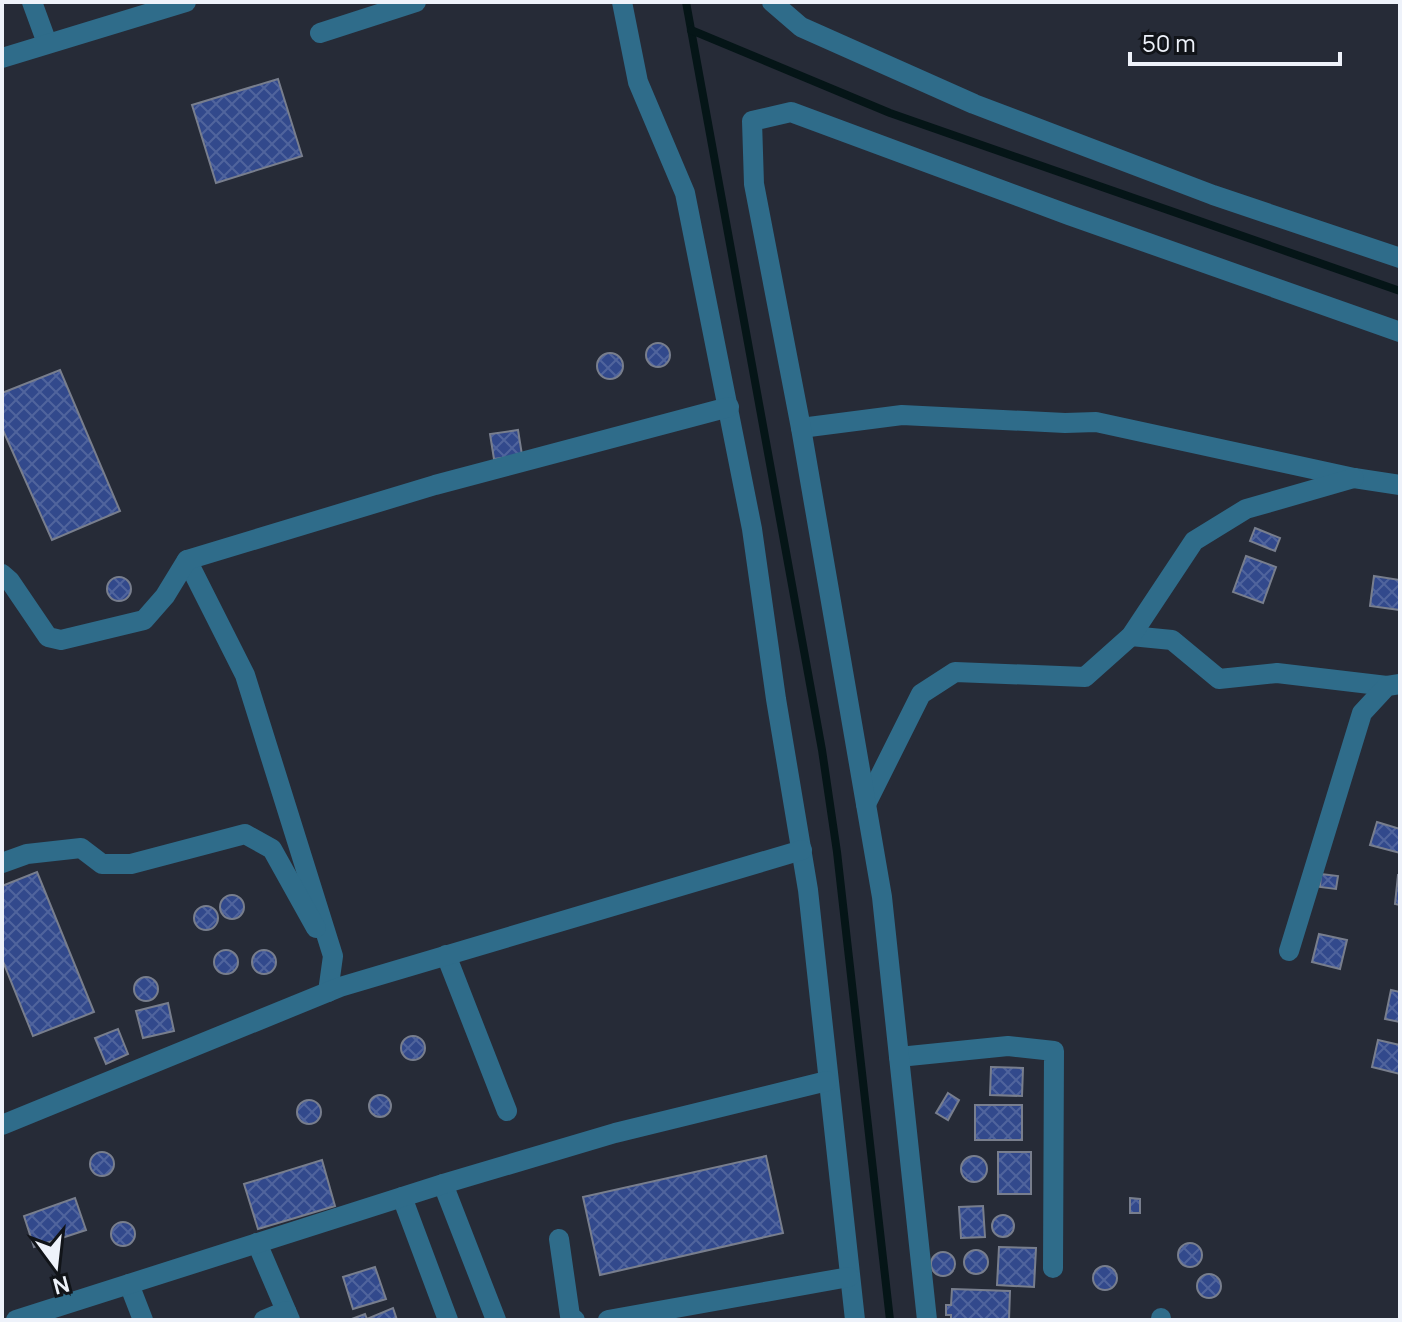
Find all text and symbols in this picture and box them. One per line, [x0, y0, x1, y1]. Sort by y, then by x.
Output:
scale bar [1130, 16, 1340, 66]
text: 50 m [1142, 26, 1196, 59]
north arrow [16, 1226, 96, 1306]
text: N [50, 1269, 73, 1302]

